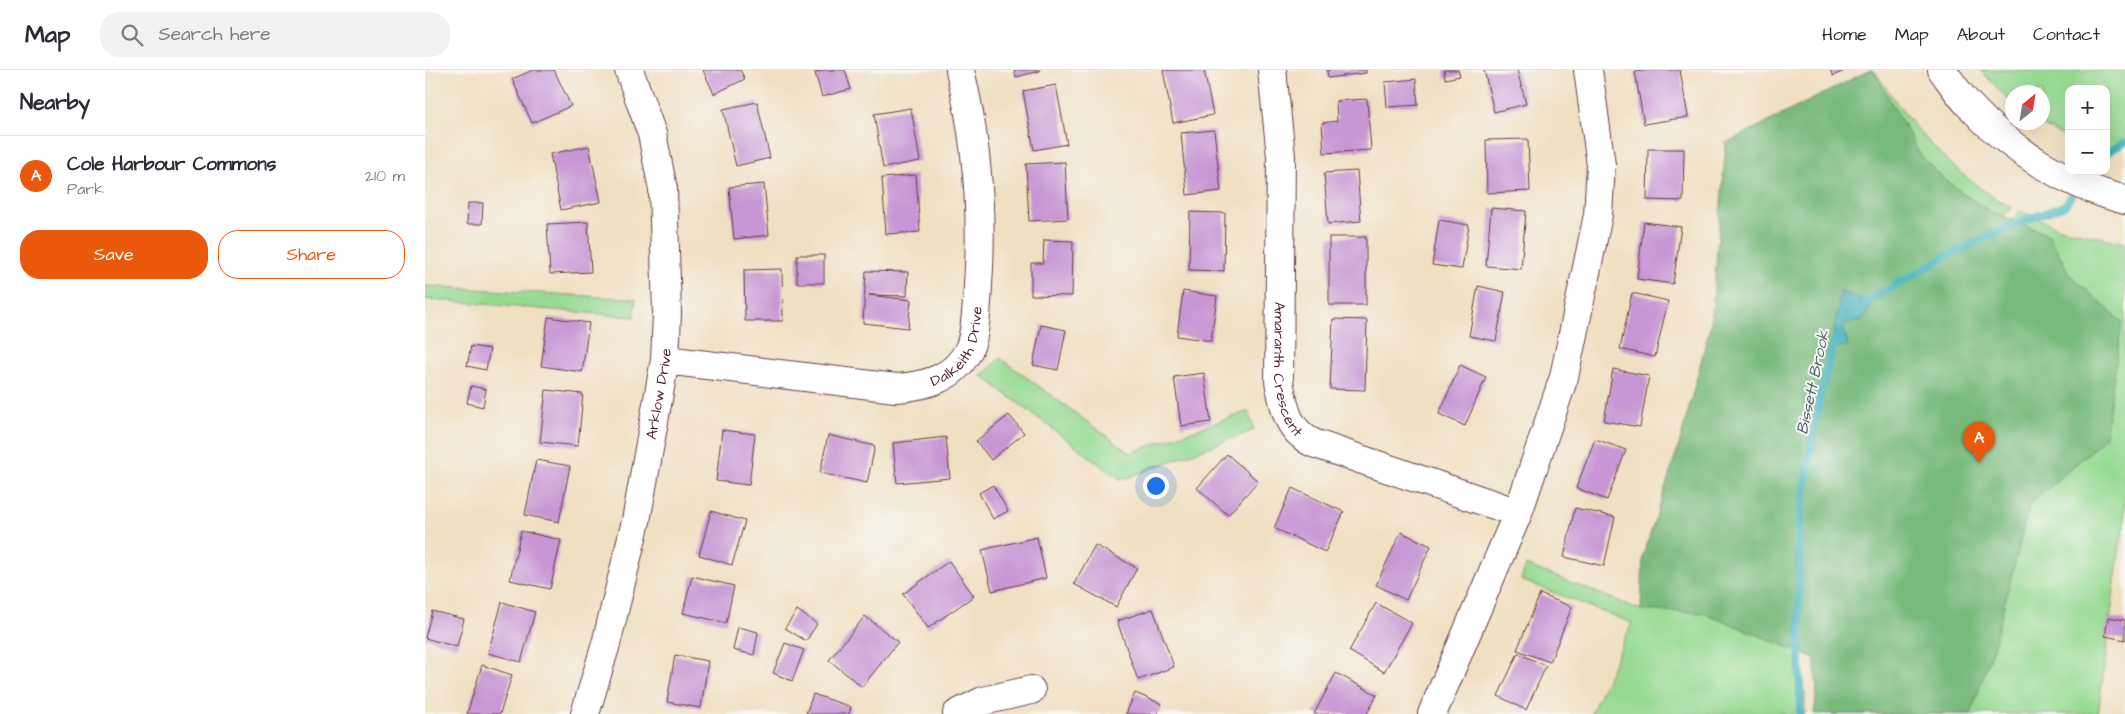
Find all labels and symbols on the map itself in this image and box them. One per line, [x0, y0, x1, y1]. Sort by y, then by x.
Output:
north arrow [2005, 85, 2050, 130]
street label: Amaranth Crescent [1268, 302, 1307, 442]
street label: Dalkeith Drive [927, 305, 988, 392]
water label: Bissett Brook [1791, 327, 1835, 436]
street label: Arklow Drive [641, 348, 677, 441]
pin: A [1963, 422, 1995, 463]
your location [1143, 473, 1169, 499]

